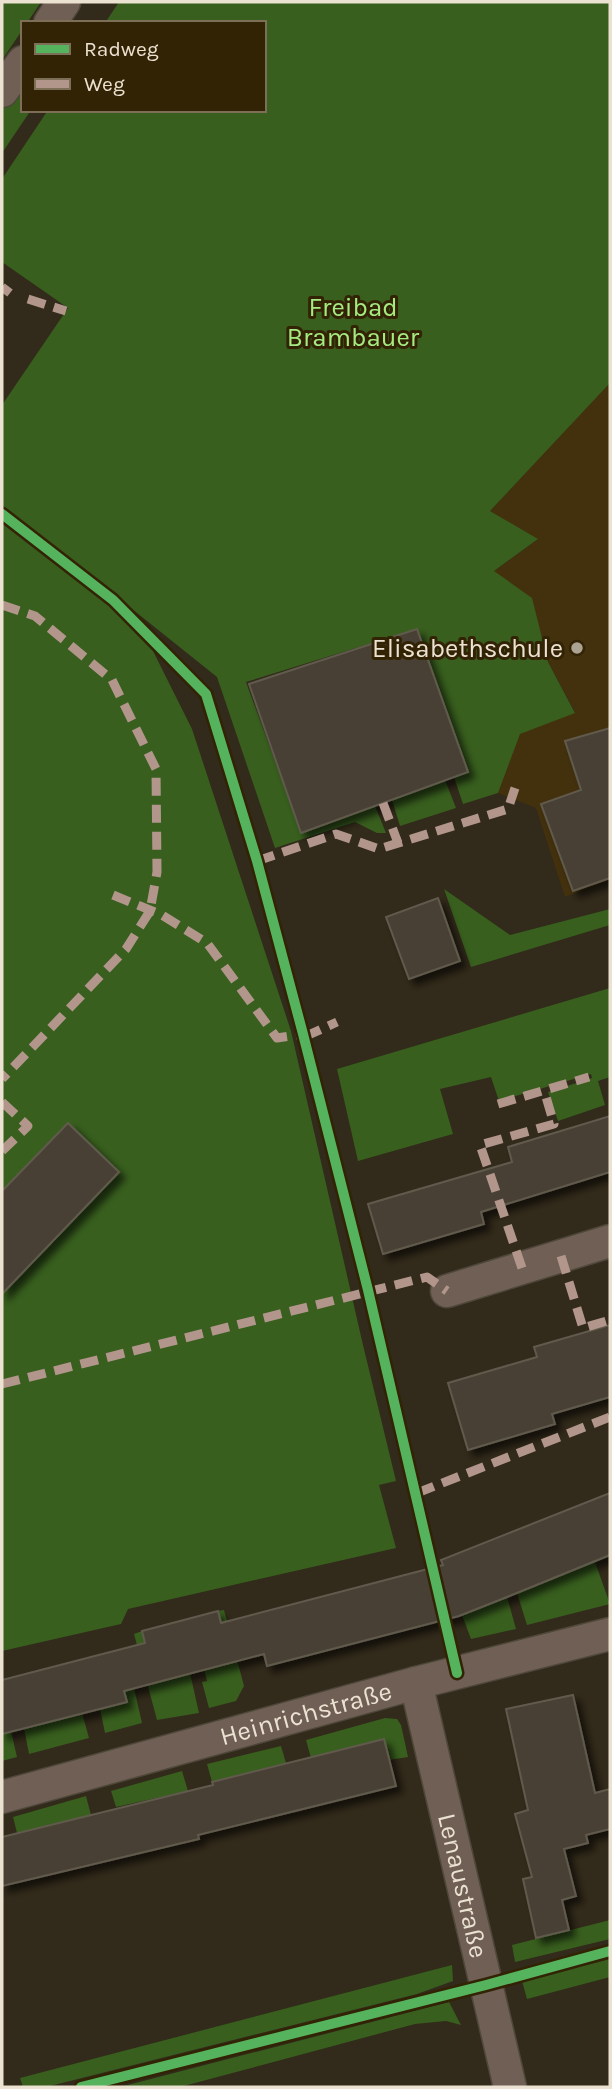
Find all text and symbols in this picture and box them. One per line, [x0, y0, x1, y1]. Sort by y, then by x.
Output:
legend [21, 21, 266, 112]
text: Radweg [84, 37, 159, 61]
text: Weg [84, 72, 125, 96]
park label: Freibad Brambauer [287, 292, 420, 353]
place label: Elisabethschule [372, 633, 563, 664]
marker: Elisabethschule [569, 640, 585, 656]
street label: Heinrichstraße [216, 1675, 395, 1752]
street label: Lenaustraße [431, 1810, 495, 1961]

